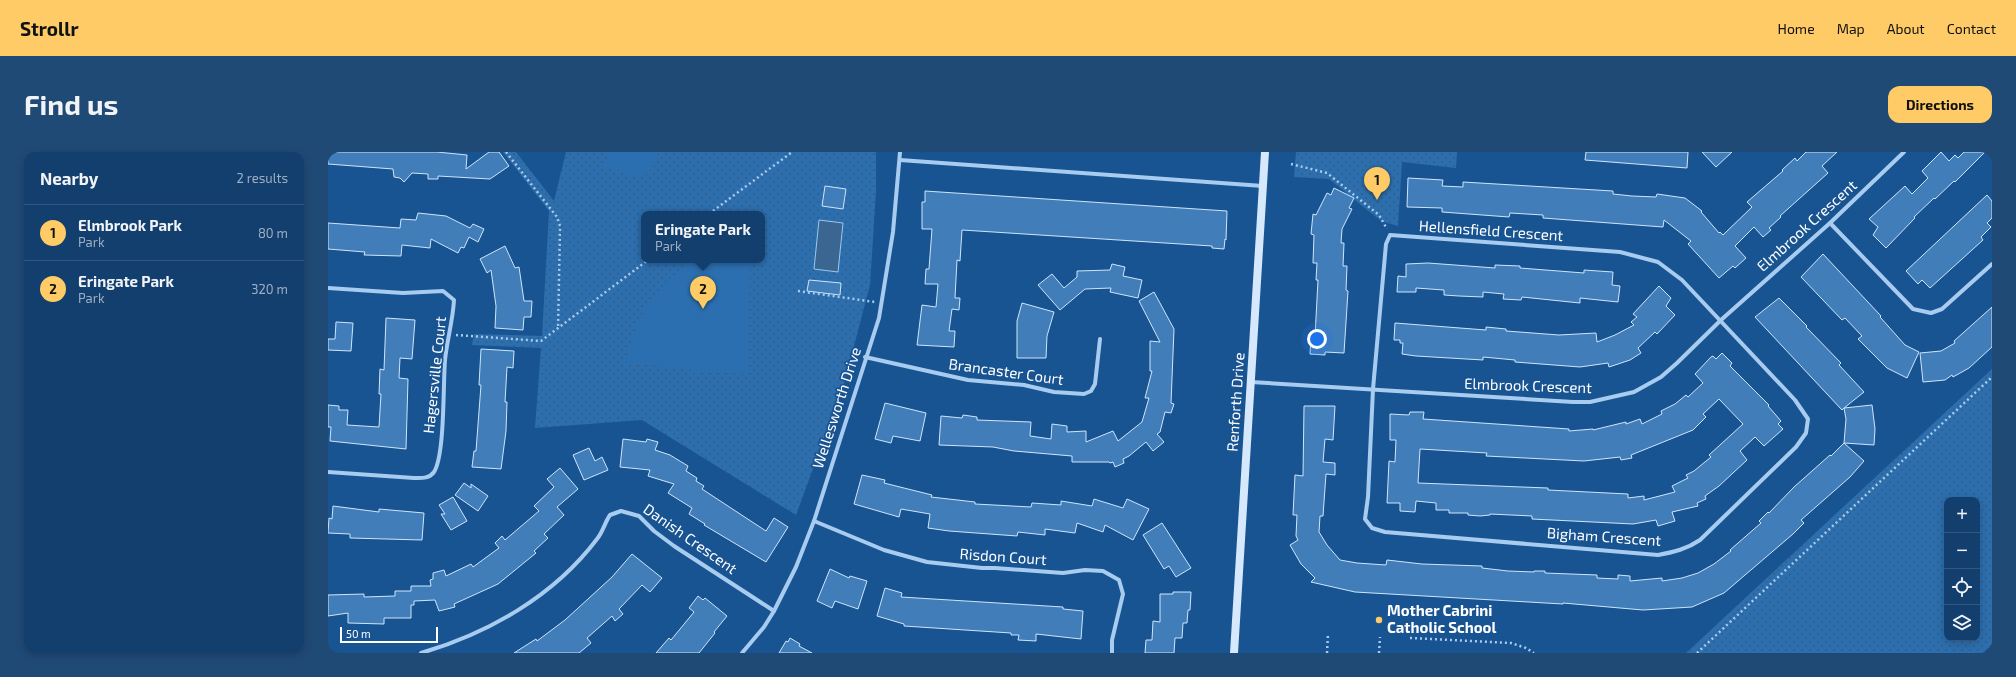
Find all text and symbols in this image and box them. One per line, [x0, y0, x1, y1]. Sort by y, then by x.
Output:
text: Strollr [20, 17, 79, 40]
text: Home [1778, 20, 1815, 37]
text: Map [1837, 20, 1865, 37]
text: About [1887, 20, 1925, 37]
text: Contact [1947, 20, 1996, 37]
button: Directions [1888, 86, 1992, 123]
text: Find us [24, 87, 118, 121]
pin: 1 [1364, 167, 1390, 200]
text: Nearby [40, 168, 98, 188]
text: 2 results [236, 170, 288, 186]
street label: Elmbrook Crescent [1753, 176, 1860, 275]
popup [641, 211, 765, 263]
text: Elmbrook Park [78, 216, 182, 234]
street label: Hellensfield Crescent [1418, 216, 1564, 244]
text: Eringate Park [655, 220, 751, 238]
text: 1 [50, 225, 56, 241]
text: 80 m [258, 225, 288, 241]
text: Park [78, 234, 105, 250]
text: Park [655, 238, 682, 254]
text: Eringate Park [78, 272, 174, 290]
pin: 2 [690, 276, 716, 309]
text: 2 [49, 281, 57, 297]
text: 320 m [251, 281, 288, 297]
text: Park [78, 290, 105, 306]
street label: Hagersville Court [419, 315, 449, 434]
your location [1307, 329, 1327, 349]
street label: Wellesworth Drive [808, 345, 864, 471]
street label: Renforth Drive [1223, 352, 1247, 452]
street label: Brancaster Court [948, 354, 1065, 388]
street label: Elmbrook Crescent [1464, 374, 1593, 396]
map controls [1944, 497, 1980, 641]
button: + [1944, 497, 1980, 533]
street label: Danish Crescent [640, 499, 741, 577]
street label: Bigham Crescent [1546, 523, 1662, 549]
button: − [1944, 533, 1980, 569]
street label: Risdon Court [959, 544, 1047, 568]
button: locate [1944, 569, 1980, 605]
place label: Mother Cabrini Catholic School [1387, 601, 1496, 636]
button: layers [1944, 605, 1980, 641]
marker: Mother Cabrini Catholic School [1374, 615, 1384, 625]
scale bar [340, 625, 438, 644]
text: 50 m [346, 627, 371, 640]

